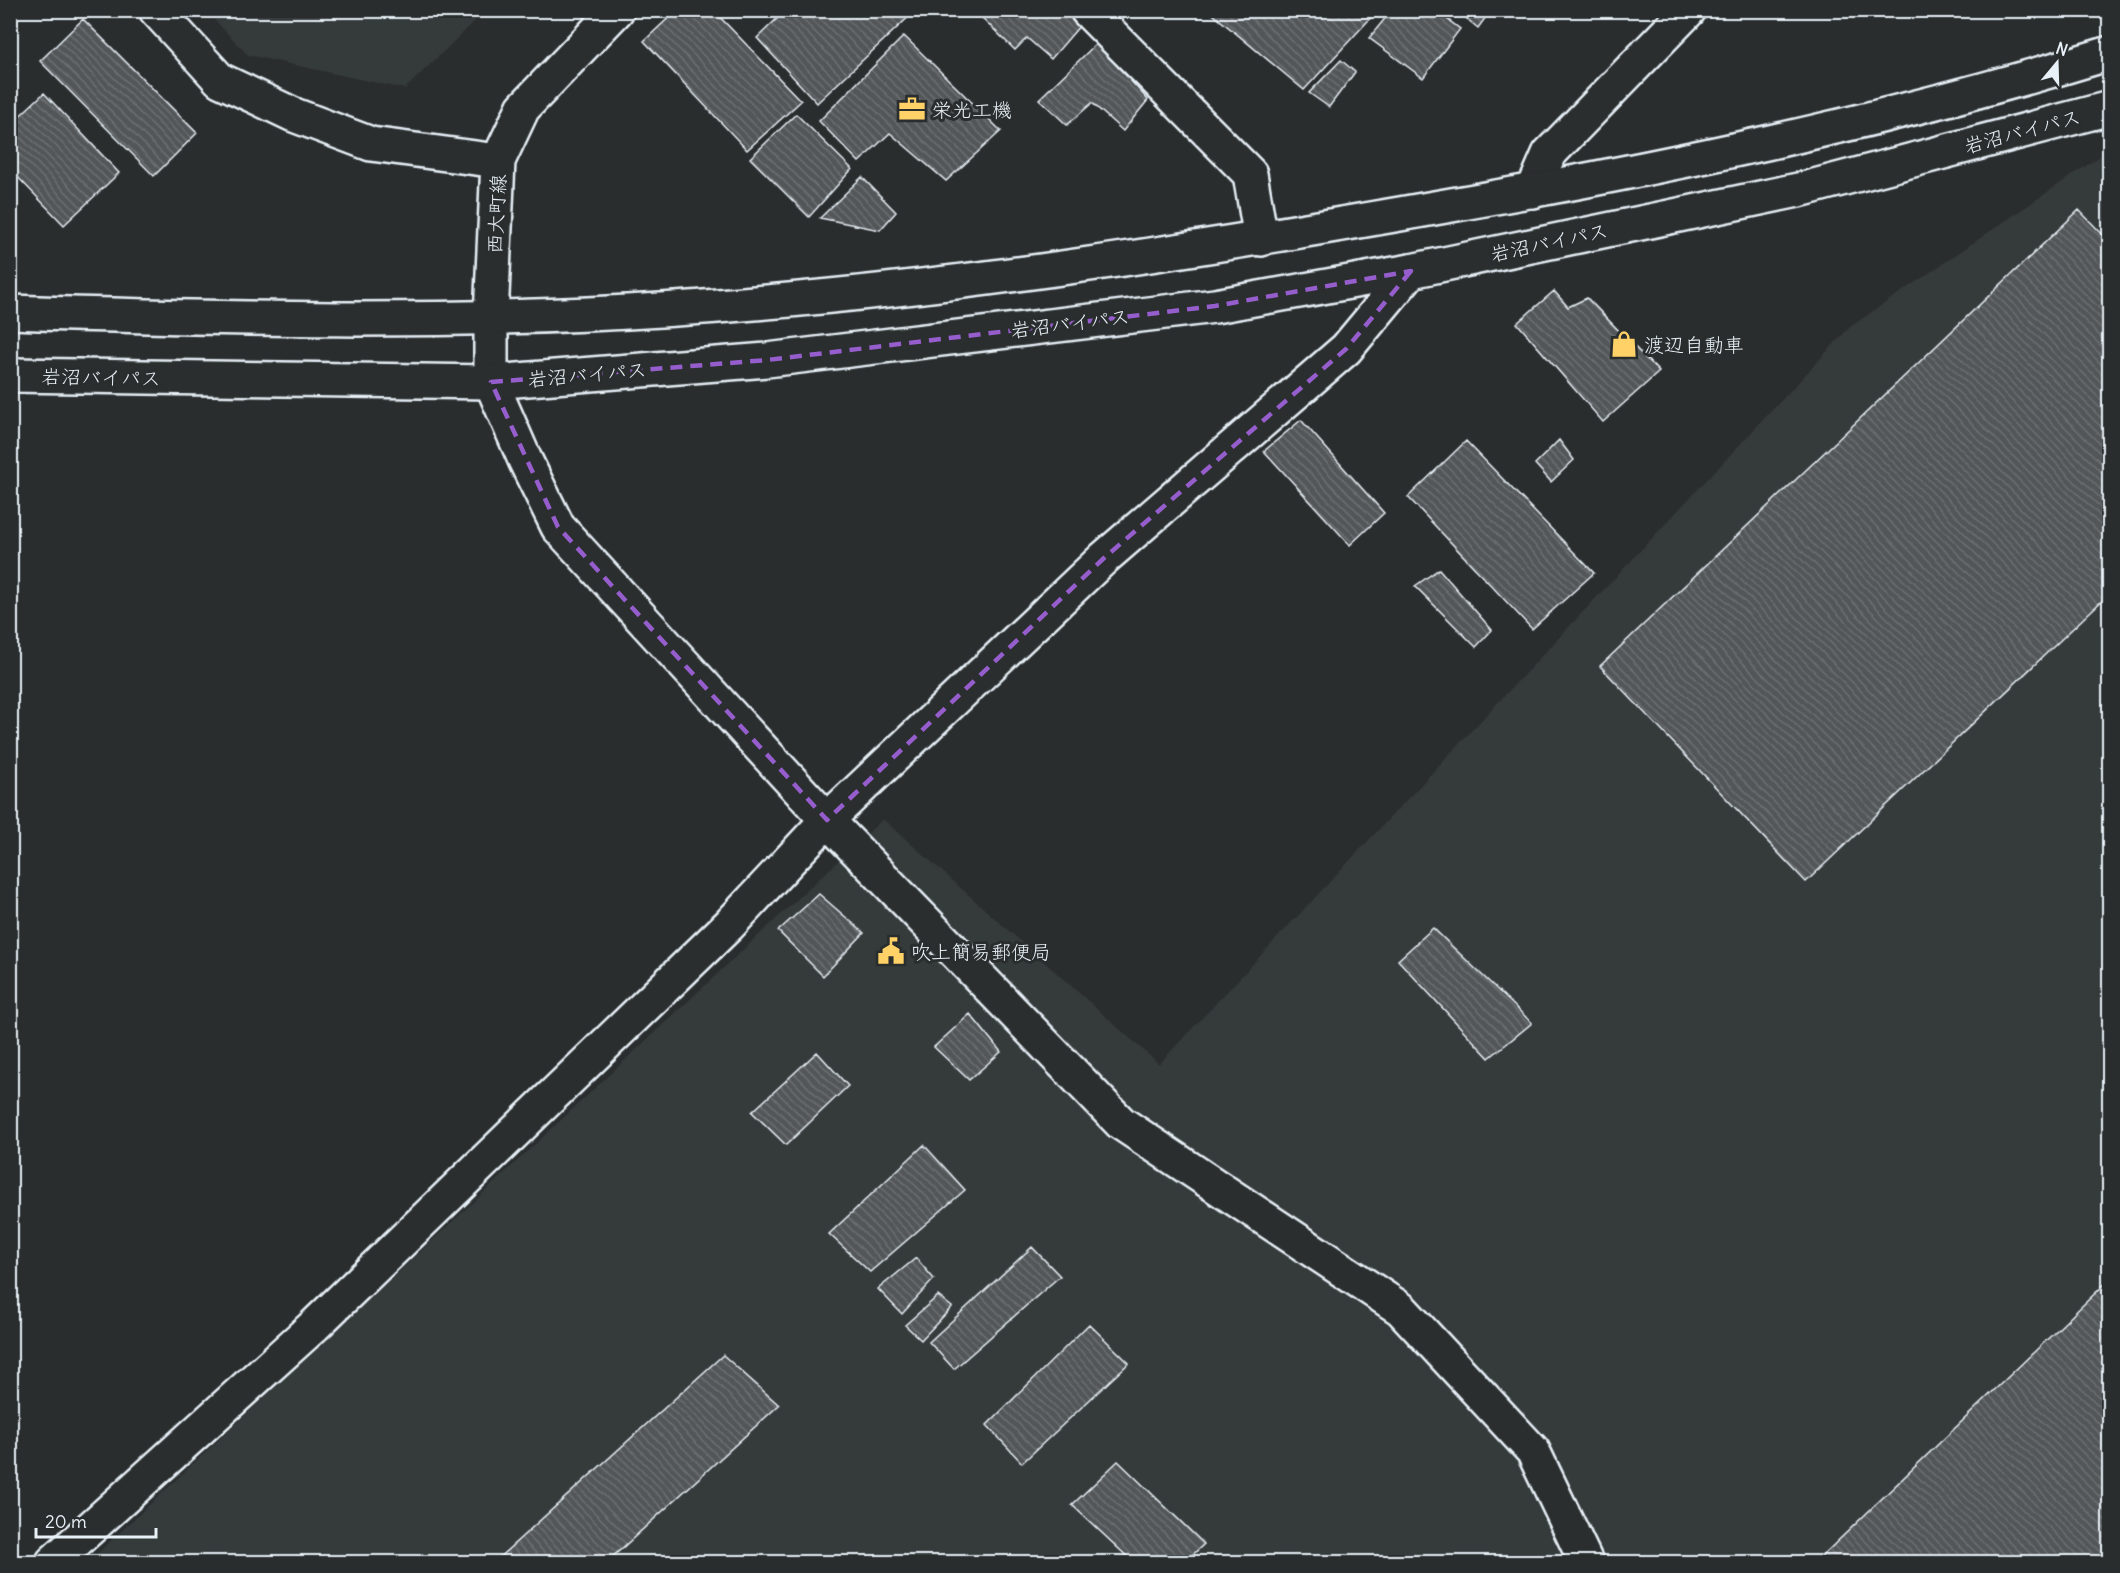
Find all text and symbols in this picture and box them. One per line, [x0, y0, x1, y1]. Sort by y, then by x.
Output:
north arrow [2027, 33, 2087, 93]
text: N [2053, 38, 2070, 60]
office icon: 栄光工機 [897, 94, 927, 124]
place label: 栄光工機 [932, 97, 1012, 122]
street label: 岩沼バイパス [1961, 103, 2083, 159]
street label: 西大町線 [481, 173, 511, 255]
street label: 岩沼バイパス [1488, 217, 1610, 267]
street label: 岩沼バイパス [1009, 303, 1131, 343]
shop icon: 渡辺自動車 [1609, 329, 1639, 359]
place label: 渡辺自動車 [1644, 332, 1744, 357]
street label: 岩沼バイパス [526, 356, 648, 392]
street label: 岩沼バイパス [41, 363, 161, 391]
public building icon: 吹上簡易郵便局 [876, 936, 906, 966]
place label: 吹上簡易郵便局 [911, 939, 1051, 964]
scale bar [36, 1501, 156, 1539]
text: 20 m [45, 1510, 87, 1533]

